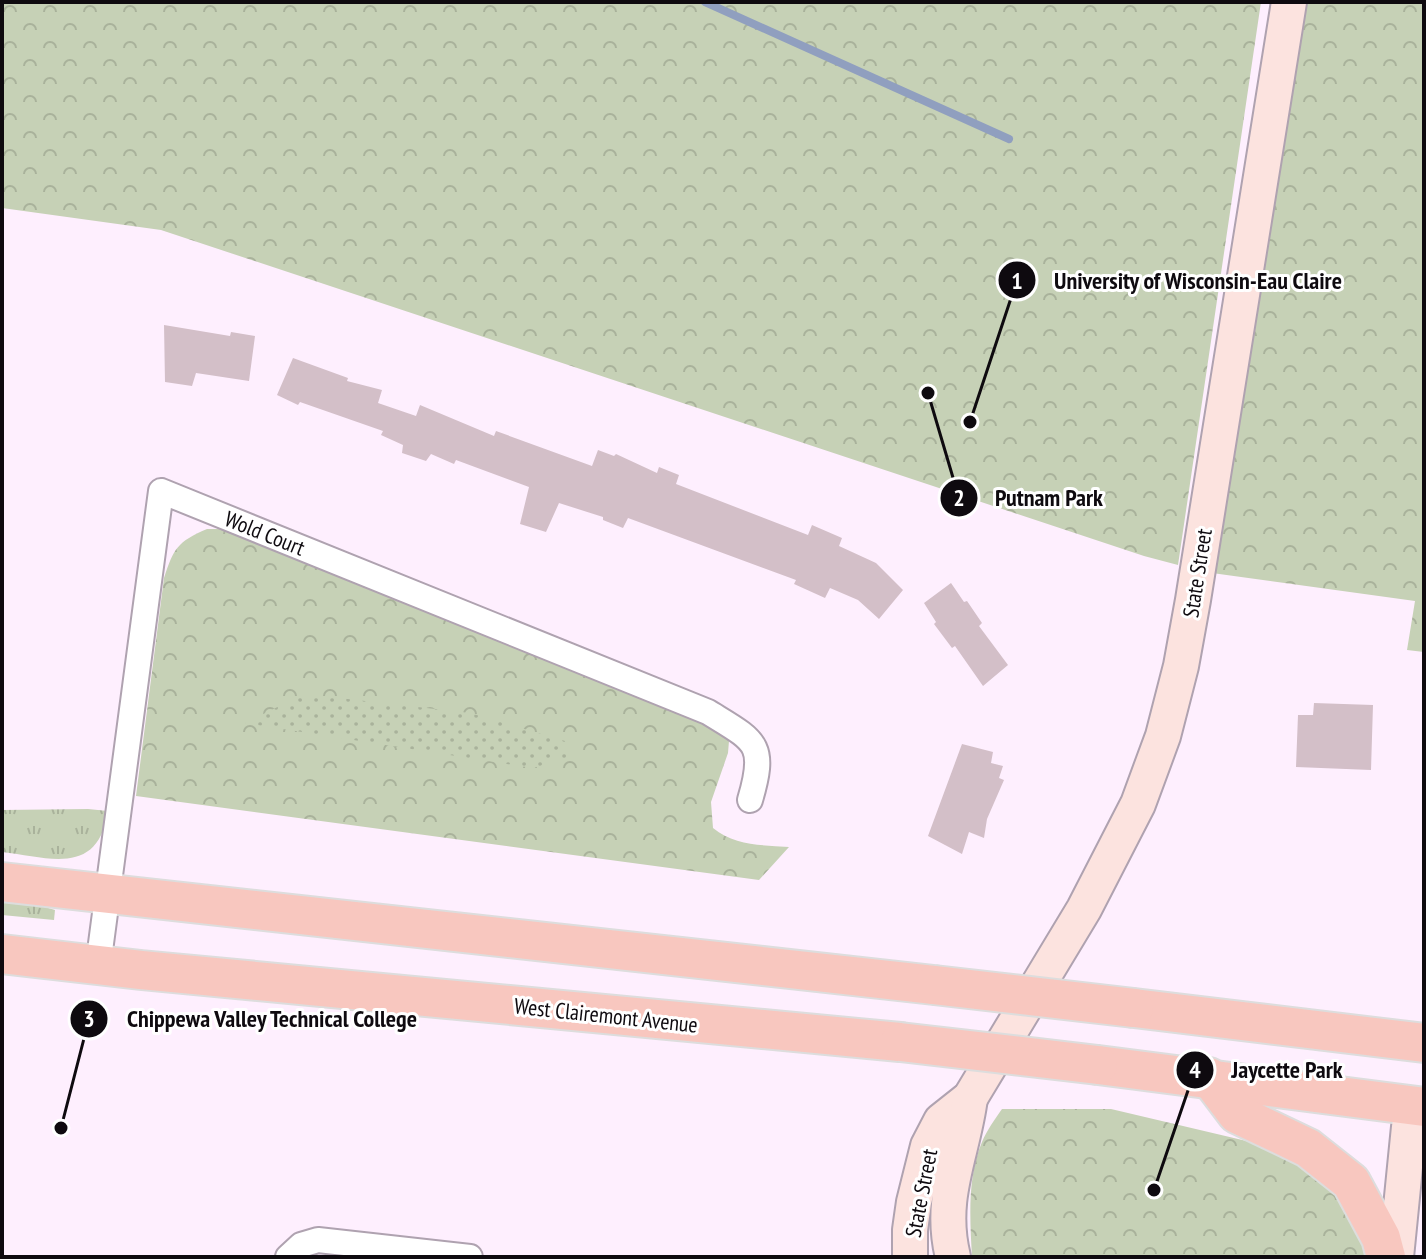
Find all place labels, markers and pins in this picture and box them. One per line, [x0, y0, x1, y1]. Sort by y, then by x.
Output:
callout: University of Wisconsin-Eau Claire [997, 256, 1359, 304]
callout: Putnam Park [939, 474, 1119, 522]
callout: Chippewa Valley Technical College [69, 995, 434, 1043]
callout: Jaycette Park [1175, 1046, 1359, 1094]

